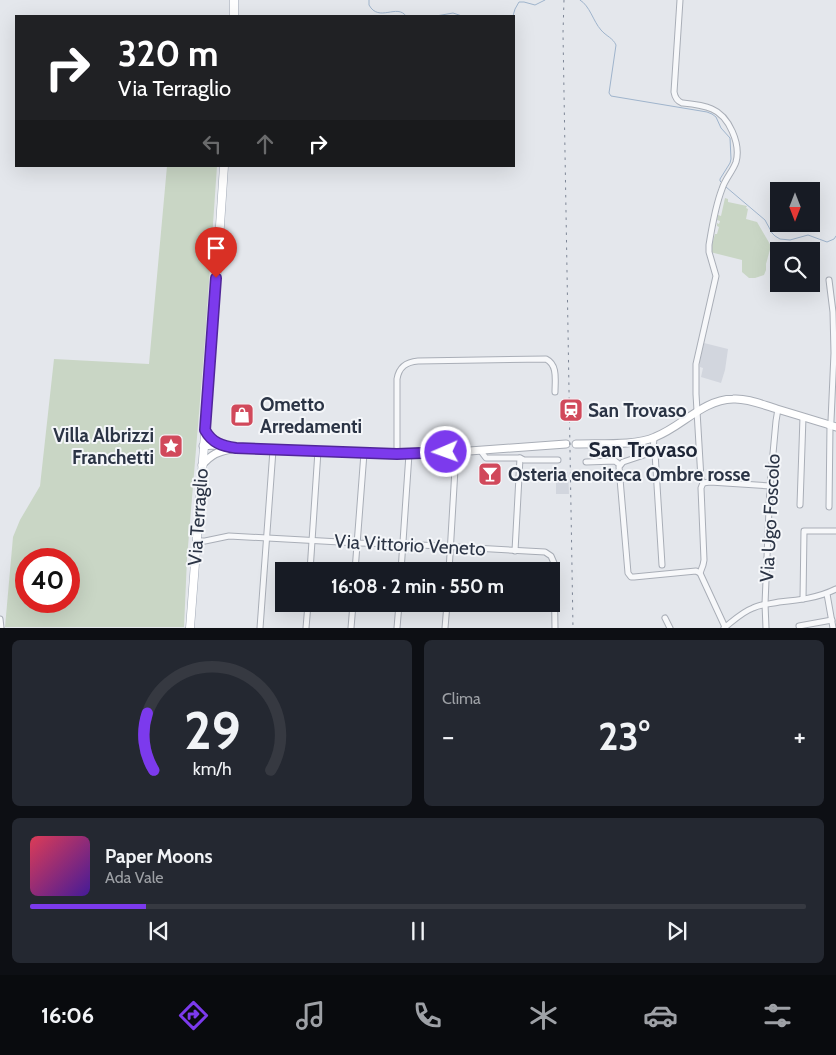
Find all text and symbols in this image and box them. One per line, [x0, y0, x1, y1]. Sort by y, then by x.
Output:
text: 320 m [118, 32, 218, 75]
icon: right [35, 35, 100, 100]
text: Via Terraglio [118, 75, 231, 102]
icon: left [198, 130, 226, 158]
icon: ahead [251, 130, 279, 158]
icon: right [304, 130, 332, 158]
north arrow [770, 182, 820, 232]
map controls [770, 182, 820, 292]
pin [195, 227, 237, 278]
icon: arrive [202, 234, 230, 262]
button: search [770, 242, 820, 292]
place label: Ometto Arredamenti [260, 393, 362, 438]
station icon: San Trovaso [558, 397, 584, 423]
place label: San Trovaso [588, 399, 687, 422]
shop icon: Ometto Arredamenti [229, 402, 255, 428]
place label: Villa Albrizzi Franchetti [53, 424, 154, 469]
position arrow [419, 425, 471, 477]
place icon: Villa Albrizzi Franchetti [158, 433, 184, 459]
district label: San Trovaso [589, 437, 698, 462]
street label: Via Ugo Foscolo [755, 453, 785, 583]
bar icon: Osteria enoiteca Ombre rosse [477, 461, 503, 487]
place label: Osteria enoiteca Ombre rosse [508, 463, 750, 486]
street label: Via Terraglio [183, 468, 213, 566]
street label: Via Vittorio Veneto [334, 530, 486, 560]
speed limit sign: 40 [15, 548, 80, 613]
text: 16:08 · 2 min · 550 m [331, 575, 504, 598]
text: Clima [442, 689, 481, 708]
text: 29 [184, 699, 240, 762]
text: 23° [598, 713, 650, 760]
text: − [442, 719, 454, 753]
text: + [794, 719, 806, 753]
text: km/h [192, 758, 232, 779]
text: Paper Moons [105, 845, 213, 868]
text: Ada Vale [105, 868, 164, 887]
icon: previous [145, 917, 173, 945]
icon: pause [404, 917, 432, 945]
icon: next [663, 917, 691, 945]
icon: directions [176, 998, 211, 1033]
icon: music [293, 998, 328, 1033]
icon: phone [410, 998, 445, 1033]
icon: climate [526, 998, 561, 1033]
icon: car [643, 998, 678, 1033]
icon: filters [760, 998, 795, 1033]
text: 16:06 [41, 1002, 94, 1029]

